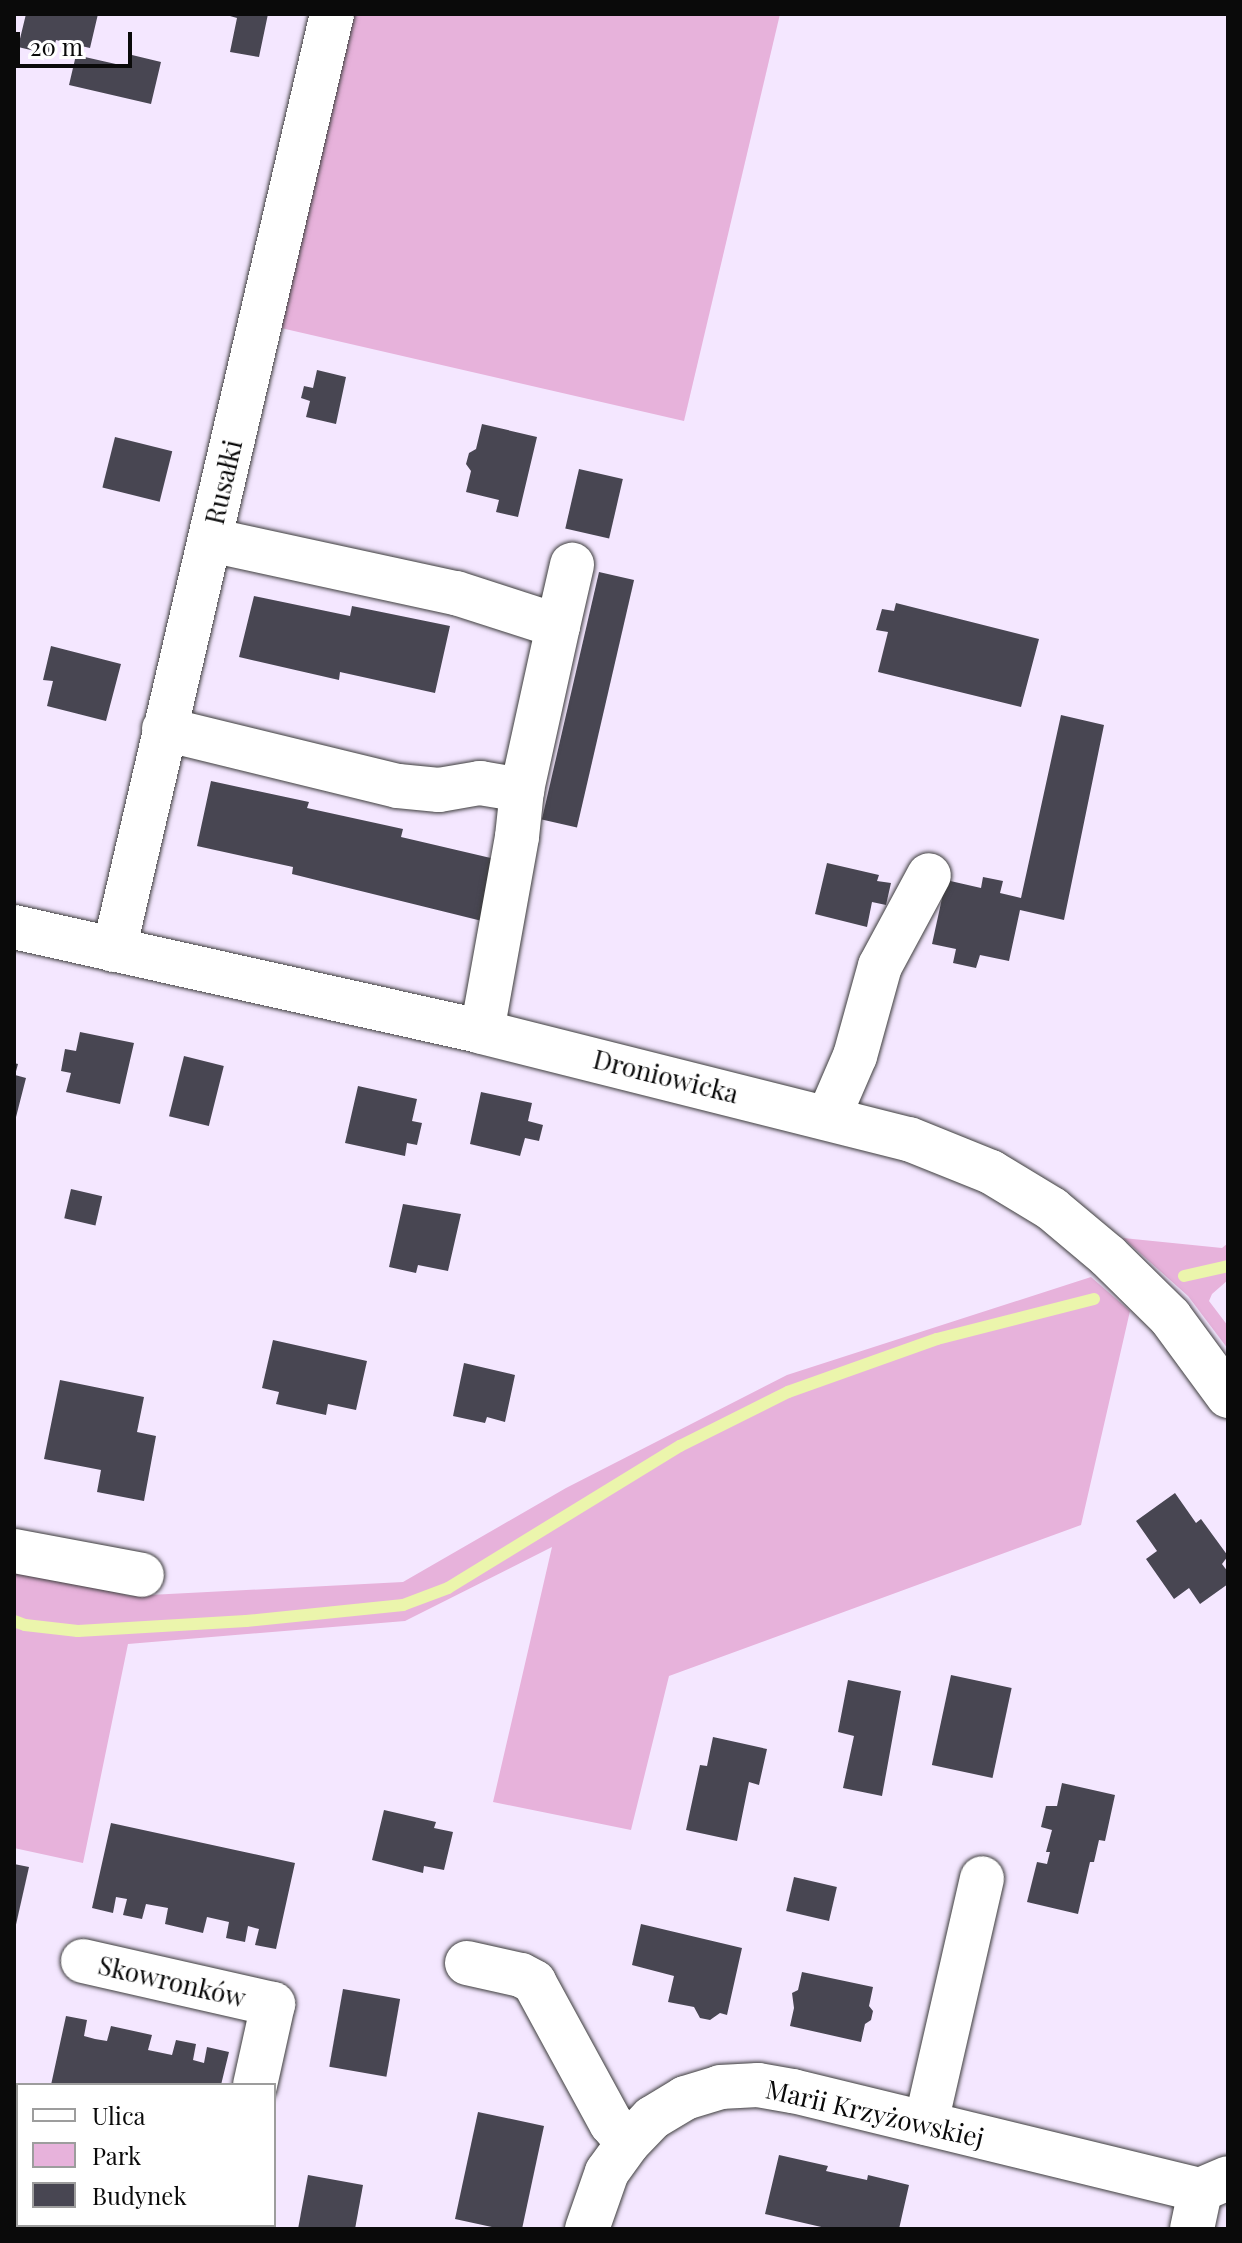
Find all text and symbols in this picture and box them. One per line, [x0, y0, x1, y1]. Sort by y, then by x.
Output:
scale bar [20, 16, 136, 66]
text: 20 m [30, 30, 83, 62]
street label: Rusałki [198, 437, 248, 527]
street label: Droniowicka [590, 1043, 742, 1109]
street label: Skowronków [95, 1949, 249, 2013]
street label: Marii Krzyżowskiej [763, 2073, 987, 2153]
legend [16, 2083, 276, 2227]
text: Ulica [92, 2099, 146, 2131]
text: Park [92, 2139, 141, 2171]
text: Budynek [92, 2179, 187, 2211]

